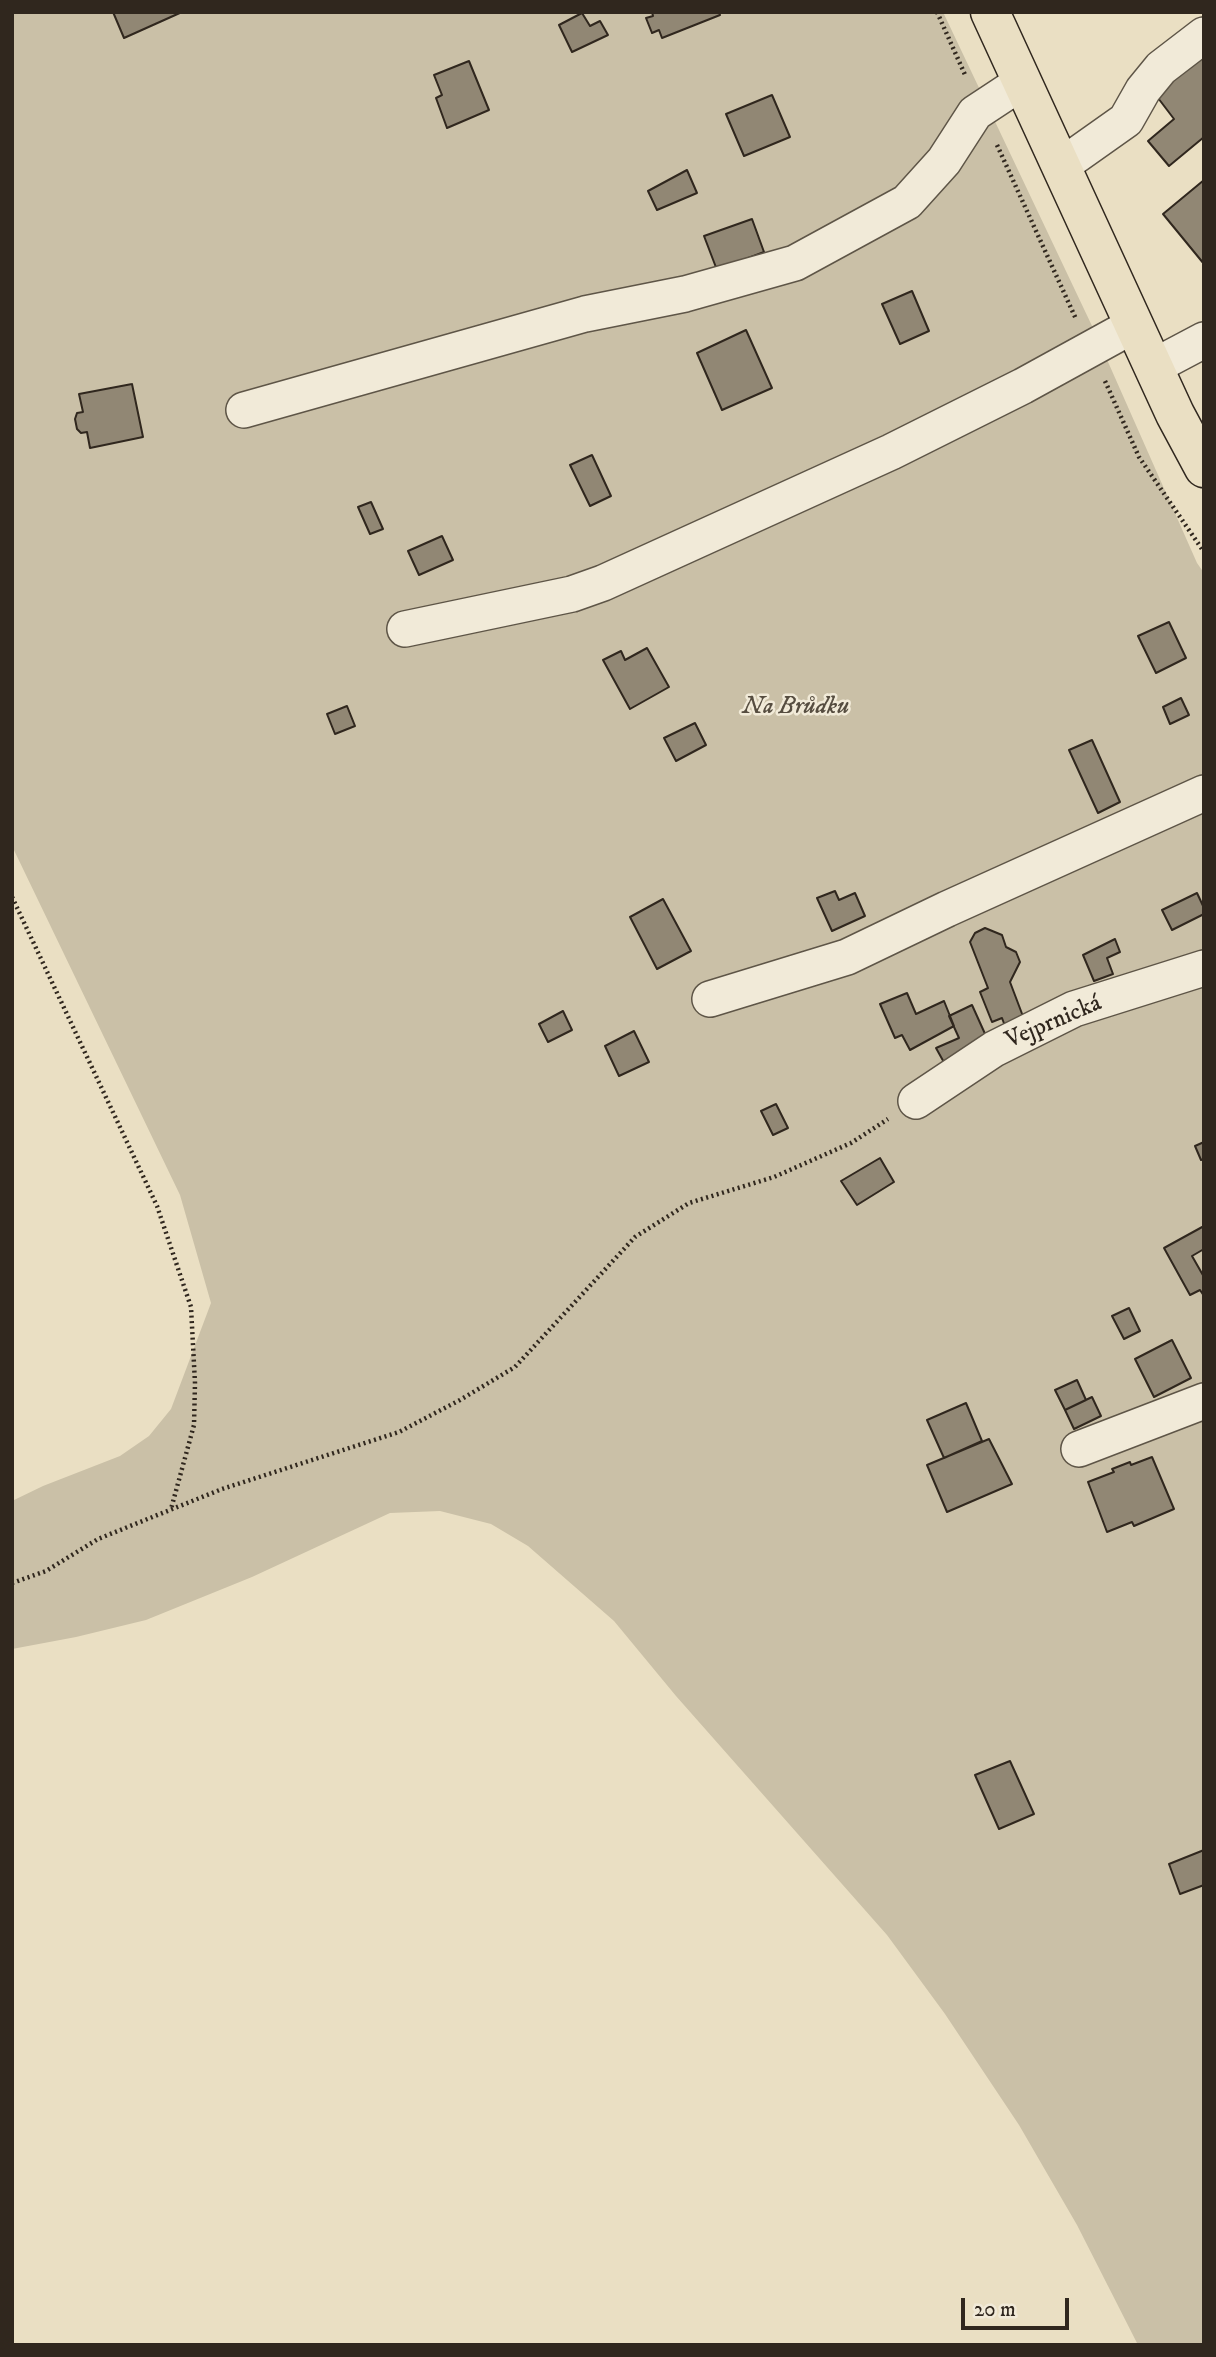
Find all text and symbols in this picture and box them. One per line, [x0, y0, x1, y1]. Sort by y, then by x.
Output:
park label: Na Brůdku [743, 694, 849, 722]
street label: Vejprnická [1002, 990, 1106, 1056]
scale bar [964, 2284, 1072, 2328]
text: 20 m [974, 2297, 1016, 2323]

